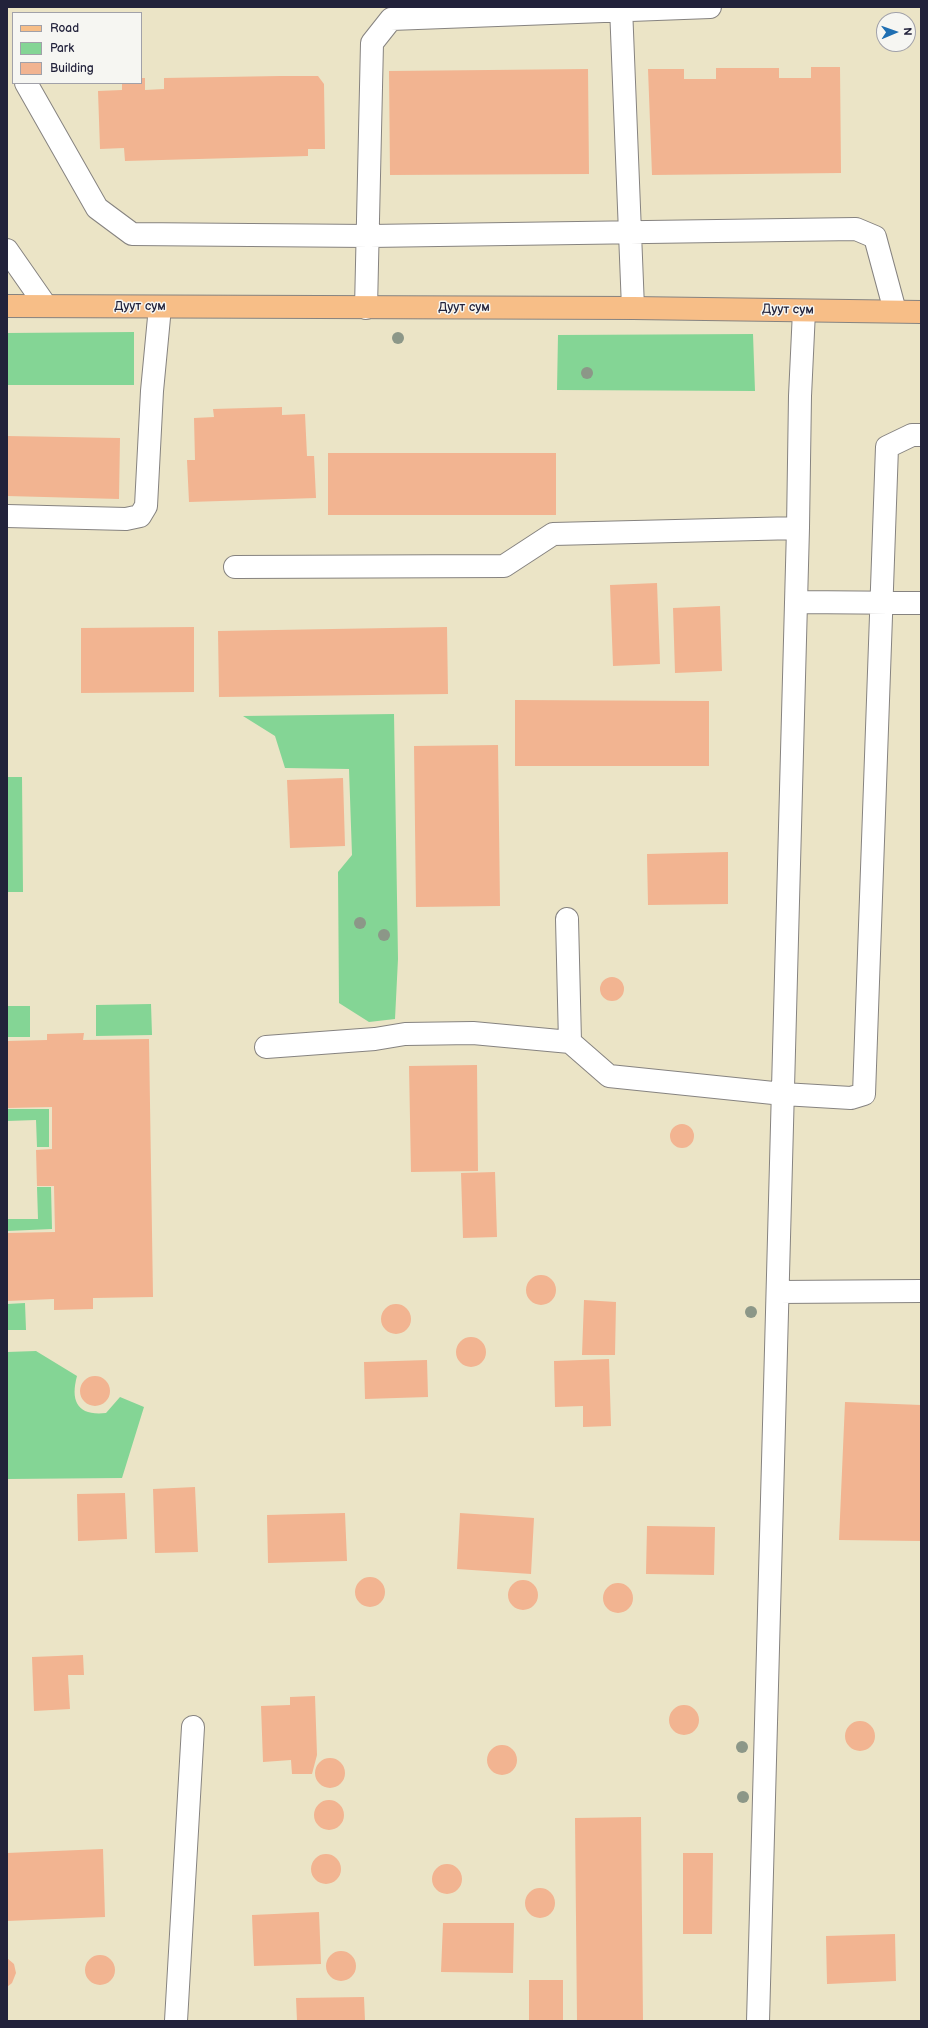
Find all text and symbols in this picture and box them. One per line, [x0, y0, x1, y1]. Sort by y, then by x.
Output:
legend [12, 12, 142, 84]
north arrow [876, 12, 916, 52]
text: Road [50, 21, 79, 36]
text: N [901, 27, 914, 36]
text: Park [50, 41, 74, 56]
text: Building [50, 61, 94, 76]
street label: Дуут сум [114, 299, 166, 315]
street label: Дуут сум [438, 300, 490, 316]
street label: Дуут сум [762, 302, 814, 318]

